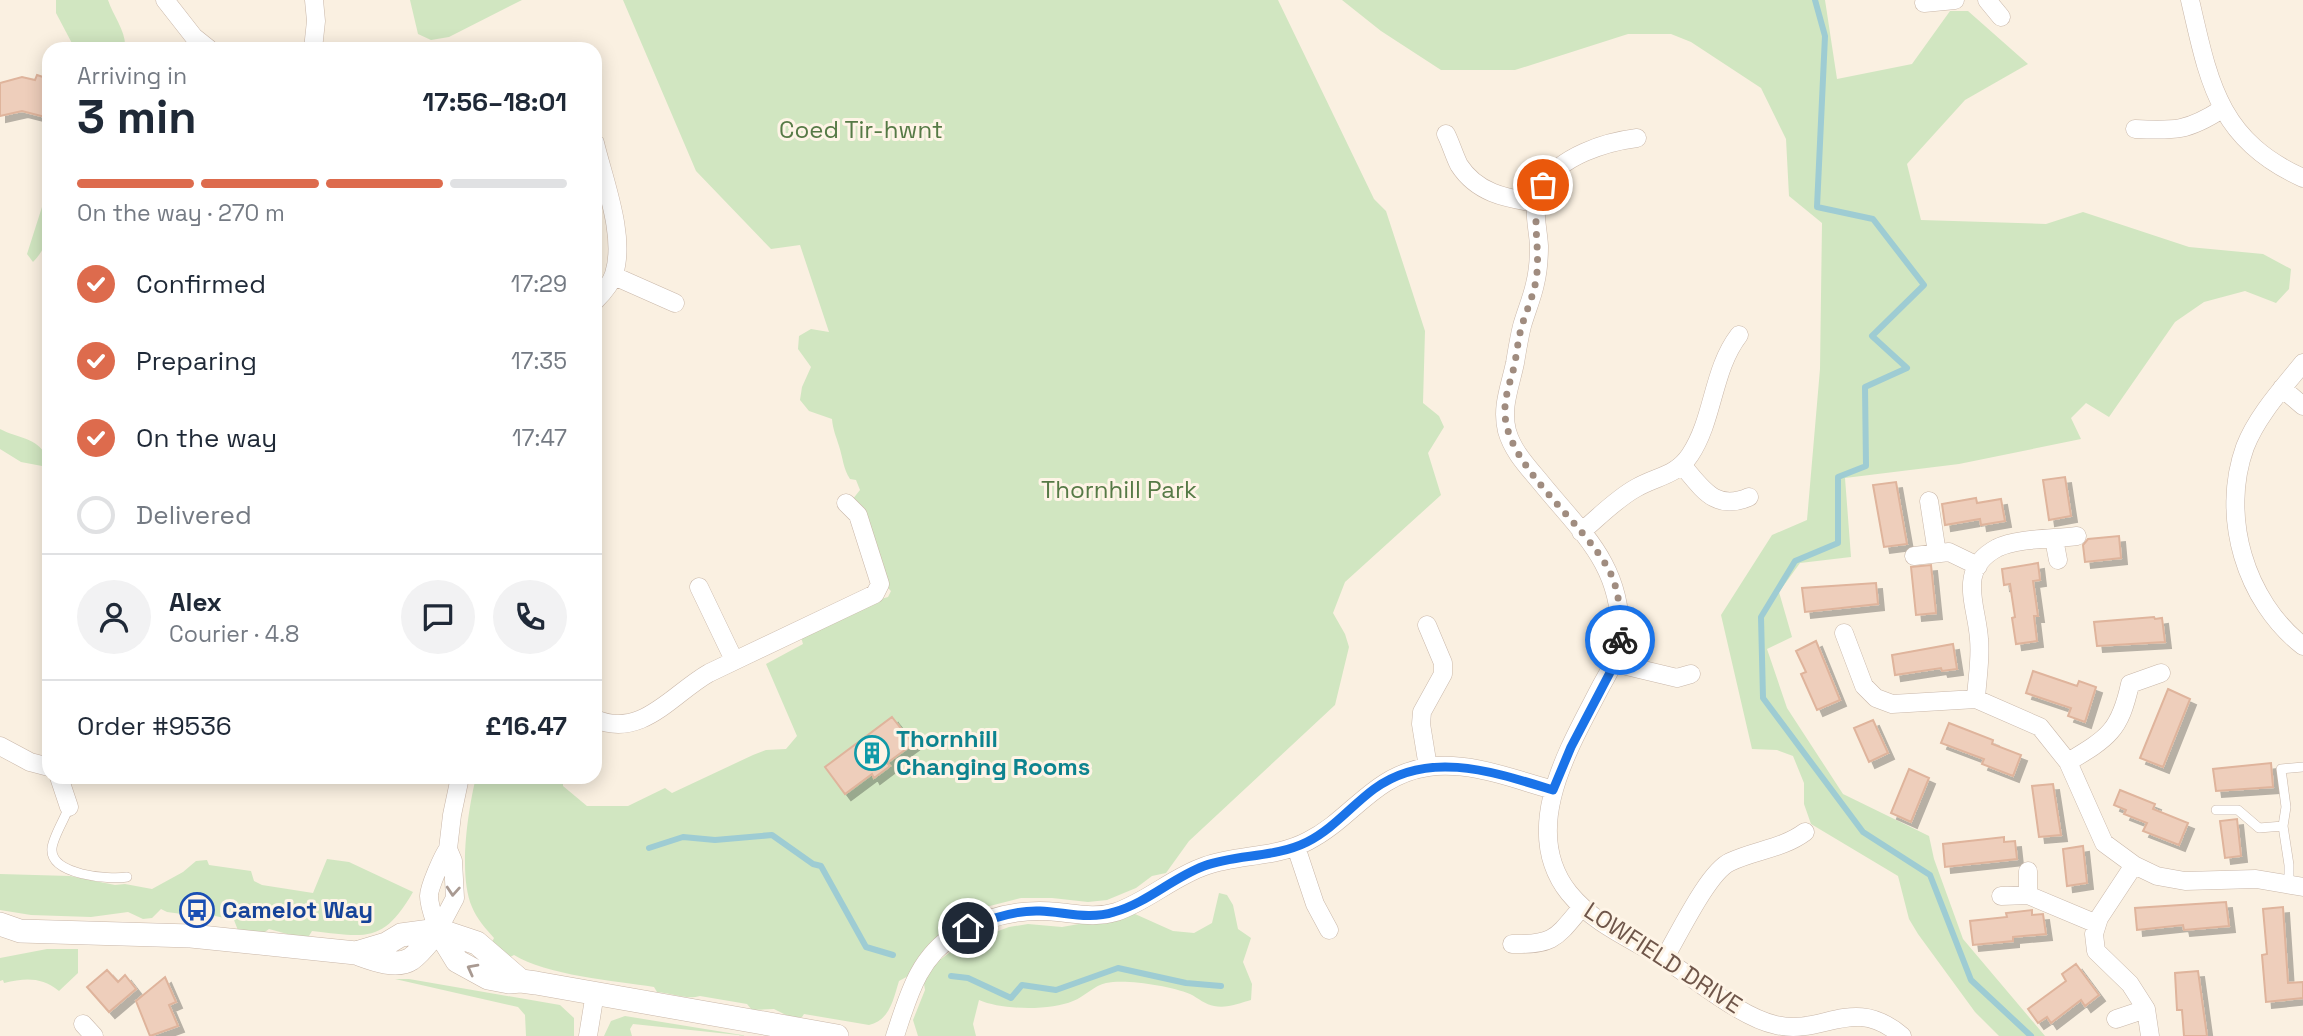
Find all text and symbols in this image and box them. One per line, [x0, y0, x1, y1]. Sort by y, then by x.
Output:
text: Arriving in [77, 61, 187, 91]
text: 17:56–18:01 [423, 85, 567, 119]
text: 3 min [77, 88, 197, 146]
park label: Coed Tir-hwnt [779, 114, 943, 145]
pin [1513, 155, 1573, 215]
icon: bag [1524, 166, 1562, 204]
text: On the way · 270 m [77, 198, 285, 228]
icon: check [77, 265, 115, 303]
text: Confirmed [136, 267, 266, 301]
text: 17:29 [511, 269, 567, 299]
icon: check [77, 342, 115, 380]
text: Preparing [136, 344, 257, 378]
text: 17:35 [511, 346, 567, 376]
icon: check [77, 419, 115, 457]
text: On the way [136, 421, 277, 455]
text: 17:47 [512, 423, 567, 453]
park label: Thornhill Park [1041, 474, 1197, 505]
text: Delivered [136, 498, 252, 532]
button: person [77, 580, 151, 654]
button: chat [401, 580, 475, 654]
button: phone [493, 580, 567, 654]
text: Alex [169, 585, 222, 619]
courier [1585, 605, 1655, 675]
text: Courier · 4.8 [169, 619, 299, 649]
icon: bike [1601, 621, 1639, 659]
text: Order #9536 [77, 709, 232, 743]
text: £16.47 [485, 709, 567, 743]
place label: Thornhill Changing Rooms [896, 723, 1090, 782]
building icon: Thornhill Changing Rooms [853, 734, 891, 772]
one-way arrow [446, 886, 461, 897]
bus stop icon: Camelot Way [178, 891, 216, 929]
place label: Camelot Way [222, 894, 373, 925]
street label: LOWFIELD DRIVE [1578, 895, 1748, 1020]
pin [938, 898, 998, 958]
icon: home [949, 909, 987, 947]
one-way arrow [466, 964, 479, 977]

